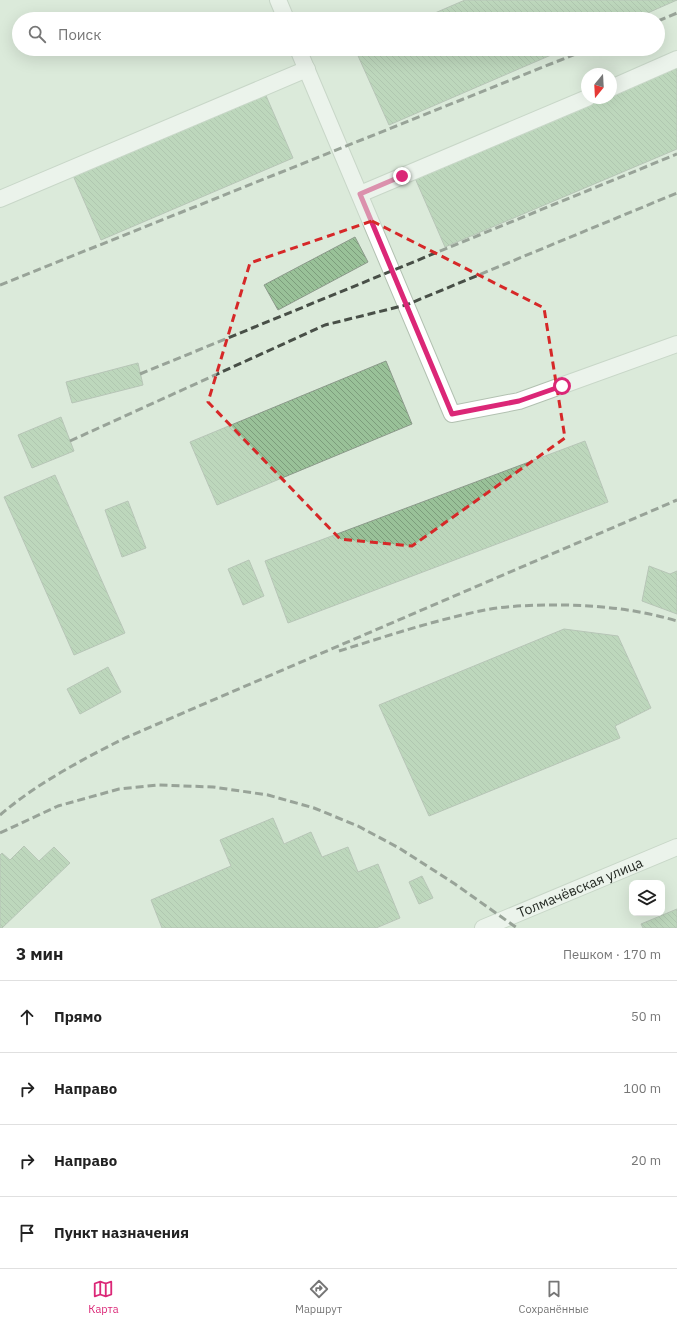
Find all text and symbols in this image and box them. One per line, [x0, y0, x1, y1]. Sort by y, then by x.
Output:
search box [12, 12, 665, 56]
icon: search [26, 23, 48, 45]
text: Поиск [58, 25, 101, 44]
north arrow [581, 68, 617, 104]
route end [393, 167, 411, 185]
route start [553, 377, 571, 395]
street label: Толмачёвская улица [514, 853, 646, 922]
map controls [629, 880, 665, 916]
button: layers [629, 880, 665, 916]
text: 3 мин [16, 943, 63, 965]
text: Пешком · 170 m [563, 946, 661, 963]
icon: ahead [16, 1006, 38, 1028]
text: Прямо [54, 1007, 102, 1026]
text: 50 m [631, 1008, 661, 1025]
icon: right [16, 1078, 38, 1100]
text: Направо [54, 1079, 117, 1098]
text: 100 m [623, 1080, 661, 1097]
icon: right [16, 1150, 38, 1172]
text: Направо [54, 1151, 117, 1170]
text: 20 m [631, 1152, 661, 1169]
icon: arrive [16, 1222, 38, 1244]
text: Пункт назначения [54, 1223, 189, 1242]
tab: Карта [88, 1278, 119, 1316]
tab: Маршрут [295, 1278, 342, 1316]
tab: Сохранённые [519, 1278, 589, 1316]

